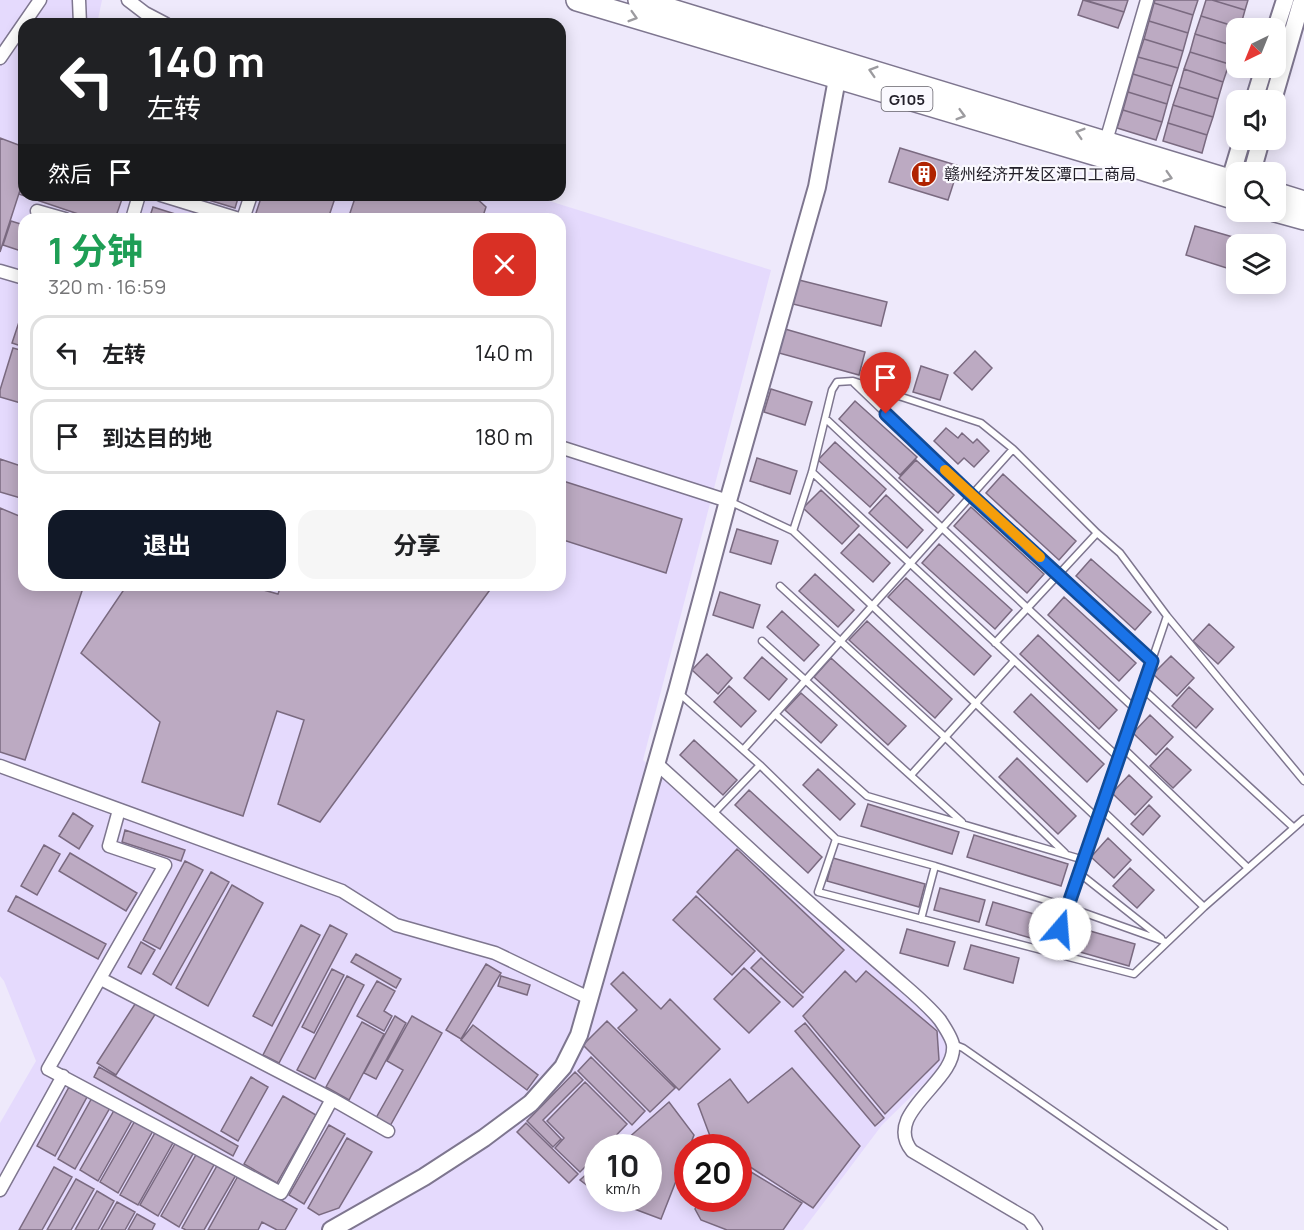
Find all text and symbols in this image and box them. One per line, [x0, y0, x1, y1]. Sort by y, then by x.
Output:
one-way arrow [628, 10, 638, 22]
north arrow [1226, 18, 1286, 78]
map controls [1226, 18, 1286, 294]
text: 140 m [147, 32, 265, 90]
icon: left [48, 42, 126, 120]
one-way arrow [868, 66, 879, 78]
road number: G105 [882, 87, 932, 111]
text: 左转 [147, 89, 201, 126]
button: sound [1226, 90, 1286, 150]
one-way arrow [955, 108, 966, 120]
one-way arrow [1075, 128, 1086, 141]
icon: arrive [104, 156, 137, 189]
text: 然后 [48, 159, 92, 189]
building icon: 赣州经济开发区潭口工商局 [909, 159, 939, 189]
button: search [1226, 162, 1286, 222]
place label: 赣州经济开发区潭口工商局 [944, 163, 1136, 185]
one-way arrow [1162, 170, 1173, 182]
text: 1 分钟 [48, 226, 143, 275]
button: close [473, 233, 536, 296]
button: layers [1226, 234, 1286, 294]
text: 320 m · 16:59 [48, 273, 166, 300]
icon: left [51, 336, 84, 369]
text: 140 m [475, 338, 533, 368]
text: 左转 [102, 339, 146, 369]
pin [860, 352, 911, 414]
icon: arrive [869, 361, 902, 394]
icon: arrive [51, 420, 84, 453]
text: 180 m [475, 422, 533, 452]
text: 到达目的地 [102, 423, 212, 453]
button: 退出 [48, 510, 286, 579]
button: 分享 [298, 510, 536, 579]
position arrow [1028, 897, 1092, 961]
speed limit sign: 20 [674, 1134, 752, 1212]
text: 10 [607, 1145, 639, 1186]
text: km/h [606, 1178, 640, 1199]

